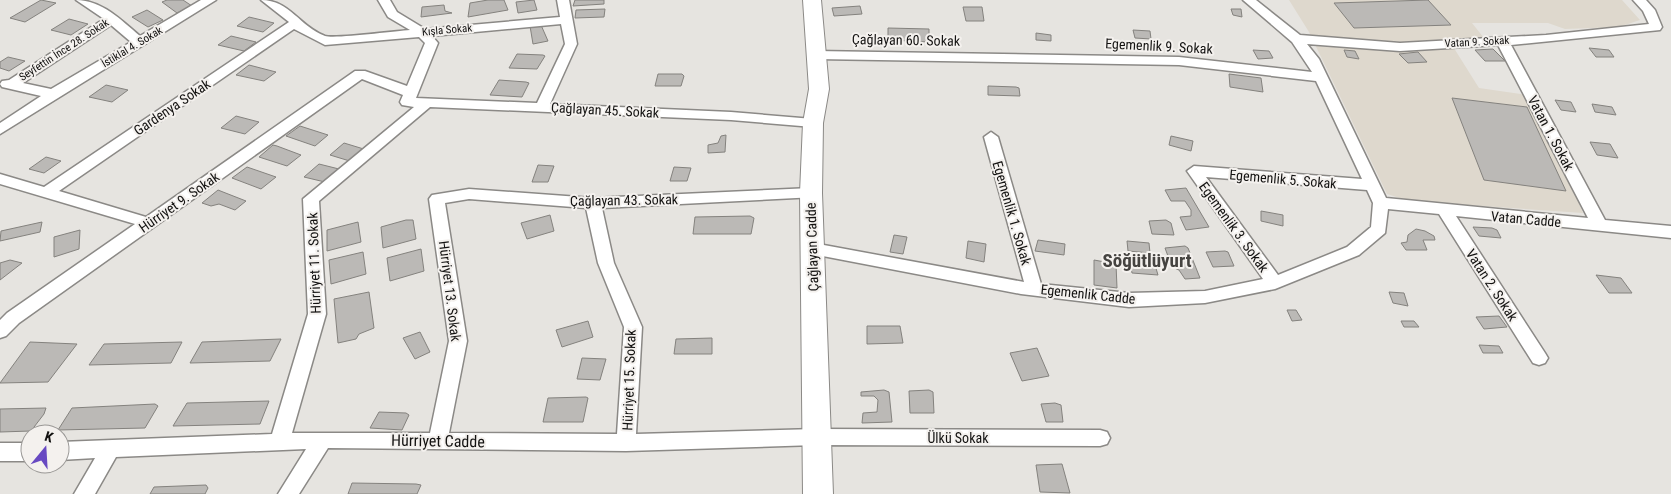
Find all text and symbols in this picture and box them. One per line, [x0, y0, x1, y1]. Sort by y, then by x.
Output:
street label: Seyfettin İnce 28. Sokak [17, 16, 111, 84]
street label: Kışla Sokak [421, 21, 473, 39]
street label: İstiklal 4. Sokak [99, 24, 165, 70]
street label: Çağlayan 60. Sokak [852, 31, 961, 49]
street label: Vatan 9. Sokak [1444, 34, 1510, 50]
street label: Egemenlik 9. Sokak [1105, 35, 1214, 57]
street label: Gardenya Sokak [131, 75, 214, 138]
street label: Vatan 1. Sokak [1525, 93, 1578, 174]
street label: Çağlayan 45. Sokak [551, 99, 660, 121]
street label: Egemenlik 1. Sokak [989, 159, 1035, 268]
street label: Egemenlik 5. Sokak [1229, 166, 1338, 192]
street label: Hürriyet 9. Sokak [136, 168, 223, 236]
street label: Egemenlik 3. Sokak [1196, 179, 1272, 276]
street label: Çağlayan 43. Sokak [570, 191, 679, 209]
street label: Çağlayan Cadde [802, 202, 822, 292]
street label: Vatan Cadde [1490, 208, 1562, 230]
street label: Hürriyet 11. Sokak [304, 211, 324, 314]
street label: Hürriyet 13. Sokak [436, 240, 464, 343]
street label: Vatan 2. Sokak [1463, 246, 1522, 325]
district label: Söğütlüyurt [1103, 249, 1192, 272]
street label: Egemenlik Cadde [1040, 281, 1137, 307]
street label: Hürriyet 15. Sokak [619, 328, 639, 431]
north arrow [20, 424, 70, 474]
text: K [43, 428, 55, 446]
street label: Ülkü Sokak [928, 430, 989, 446]
street label: Hürriyet Cadde [391, 431, 485, 451]

